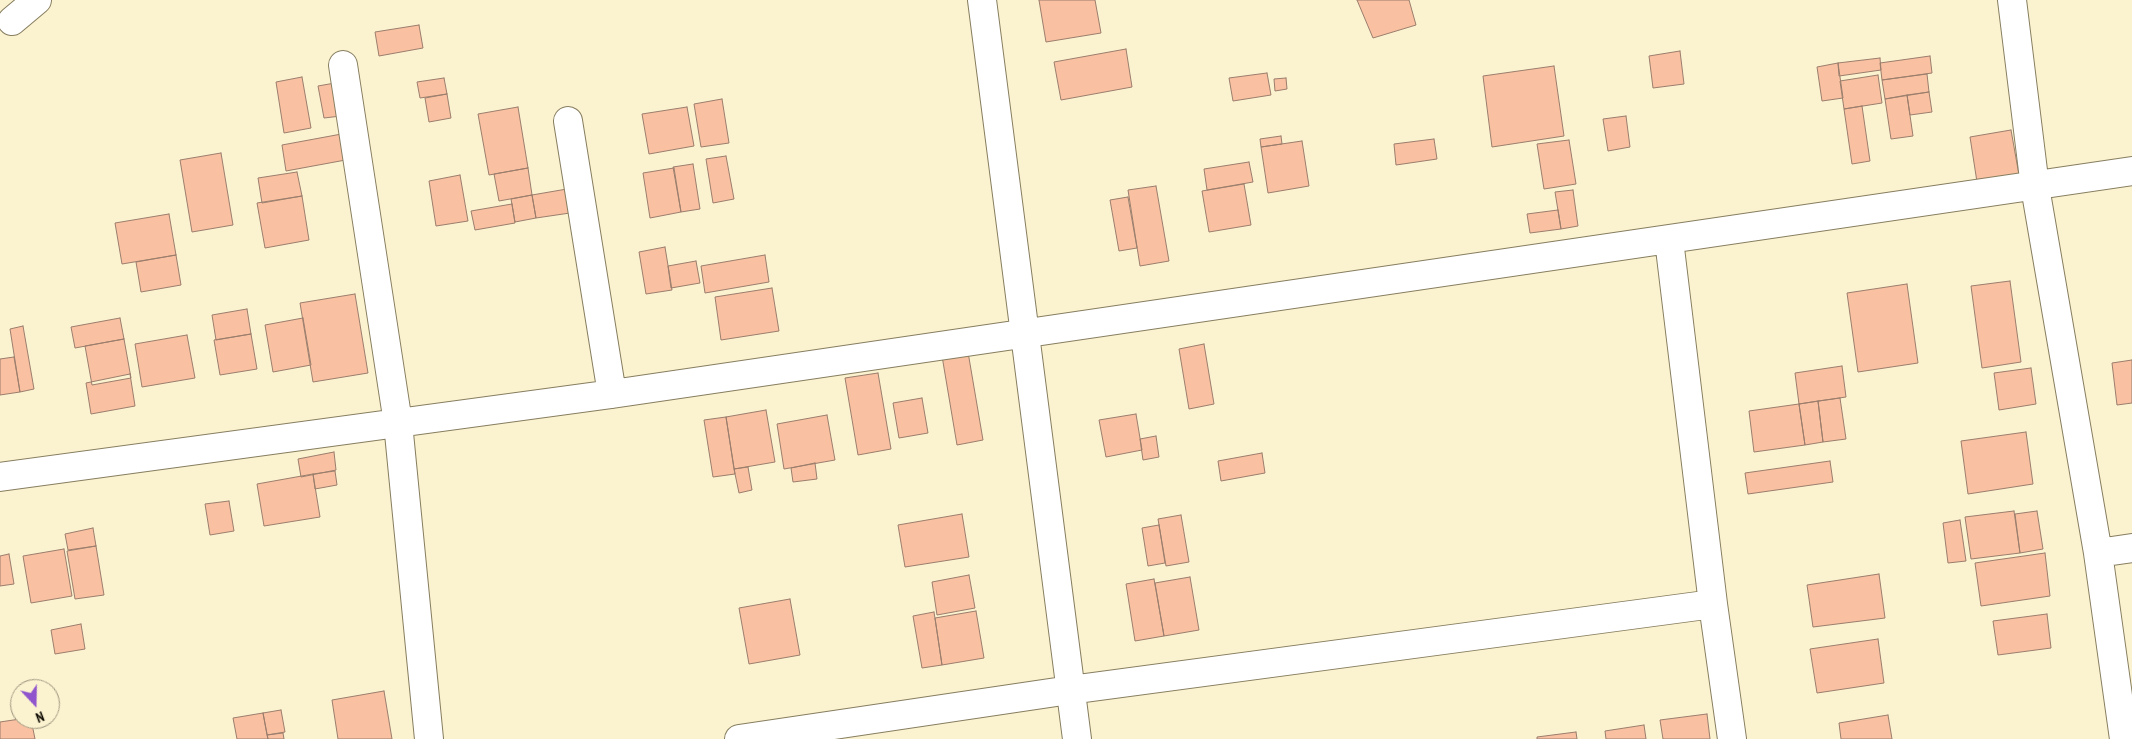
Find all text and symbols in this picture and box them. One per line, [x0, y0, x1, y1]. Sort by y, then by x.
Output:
north arrow [10, 679, 60, 729]
text: N [33, 707, 47, 727]

